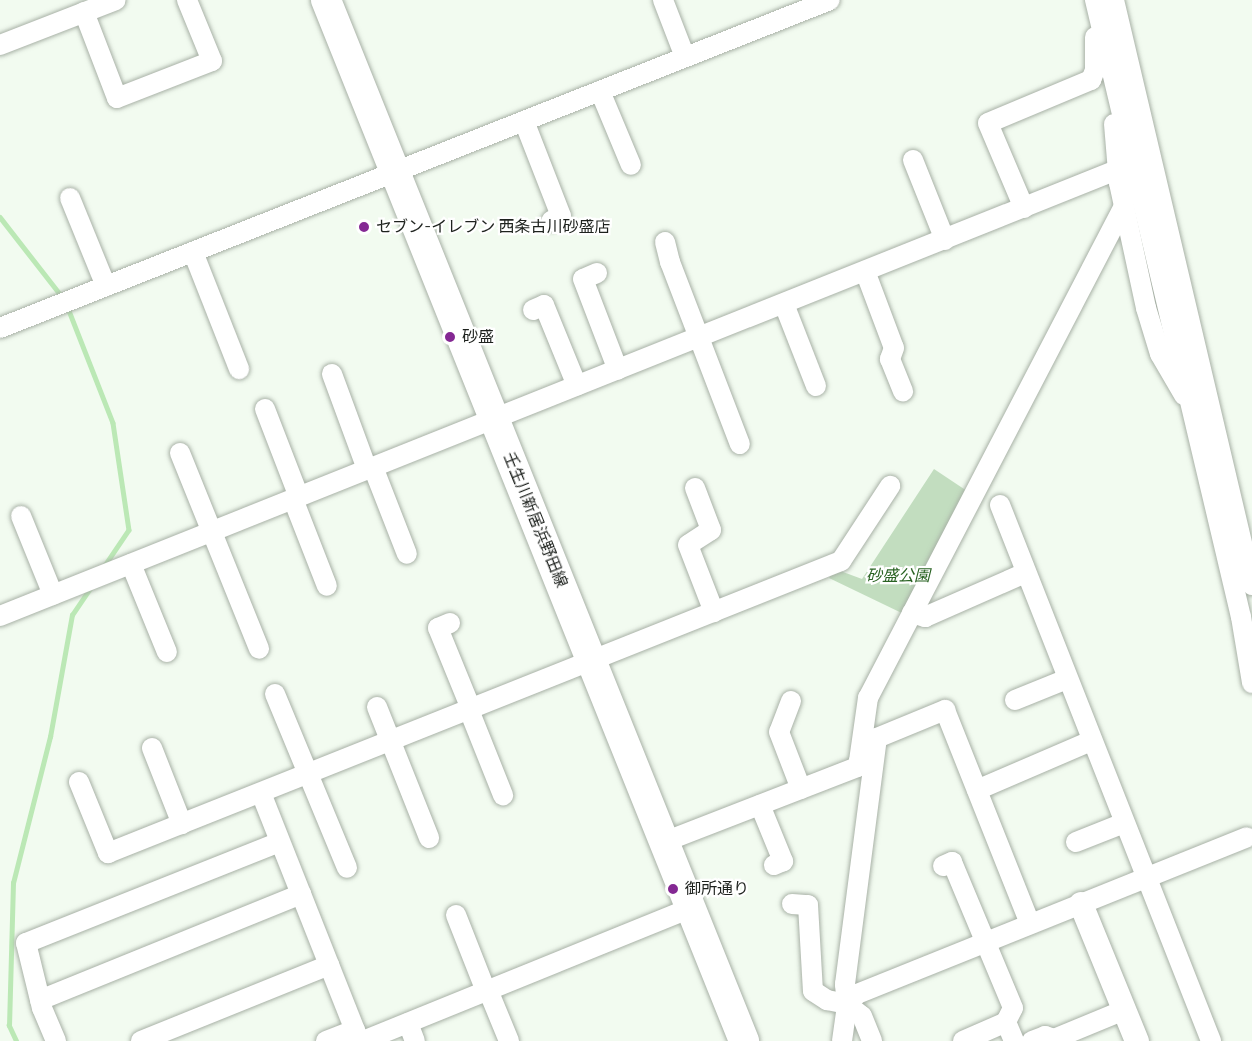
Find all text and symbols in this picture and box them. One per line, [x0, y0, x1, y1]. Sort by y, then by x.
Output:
place label: セブン-イレブン 西条古川砂盛店 [376, 217, 611, 237]
marker: セブン-イレブン 西条古川砂盛店 [357, 220, 371, 234]
place label: 砂盛 [462, 327, 494, 347]
marker: 砂盛 [443, 330, 457, 344]
street label: 壬生川新居浜野田線 [499, 450, 571, 590]
park label: 砂盛公園 [866, 566, 930, 586]
place label: 御所通り [685, 879, 749, 899]
marker: 御所通り [666, 882, 680, 896]

